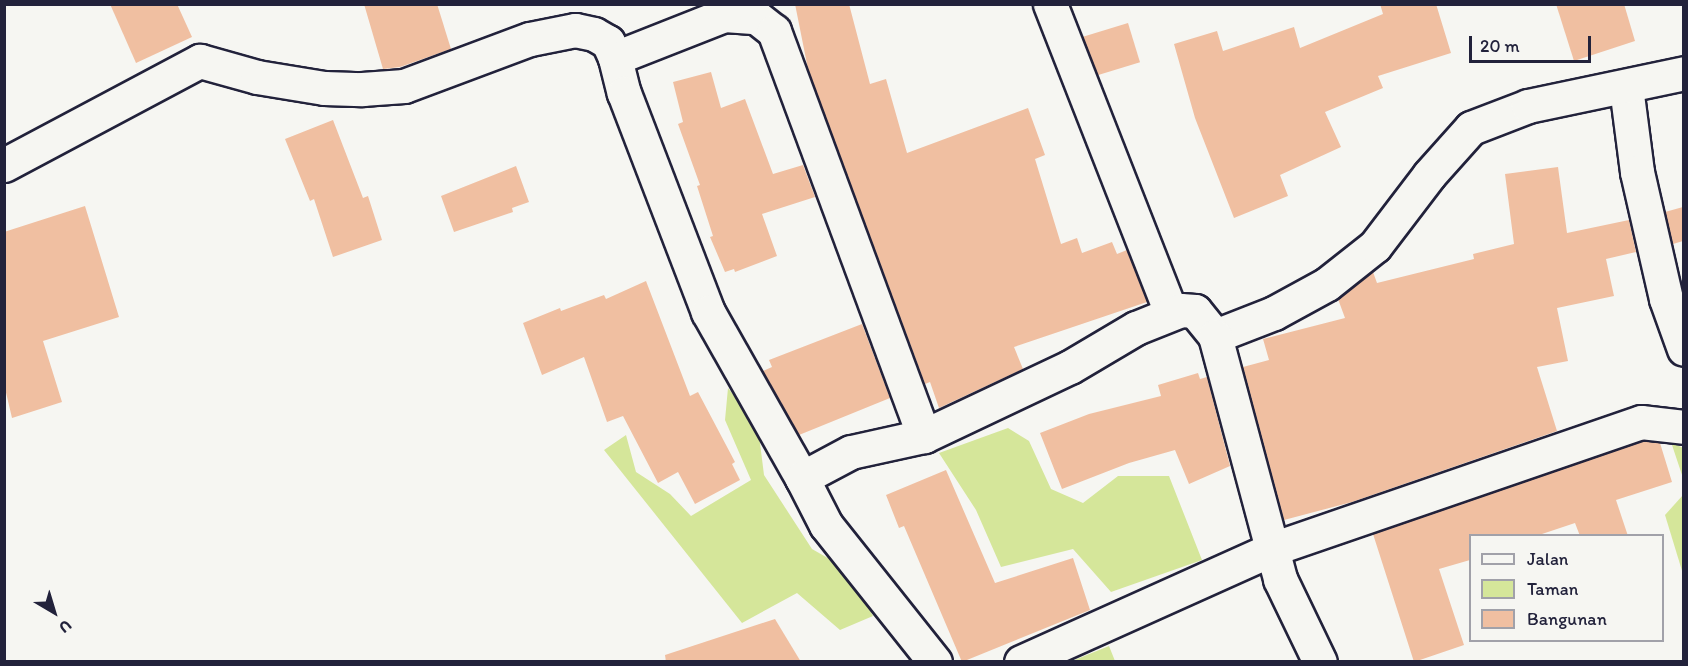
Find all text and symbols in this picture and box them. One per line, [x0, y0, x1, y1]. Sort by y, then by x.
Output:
scale bar [1472, 24, 1594, 62]
text: 20 m [1480, 35, 1520, 57]
legend [1469, 534, 1664, 642]
text: Jalan [1527, 548, 1568, 570]
text: Taman [1527, 578, 1578, 600]
north arrow [24, 582, 84, 642]
text: Bangunan [1527, 608, 1607, 630]
text: U [55, 616, 75, 637]

